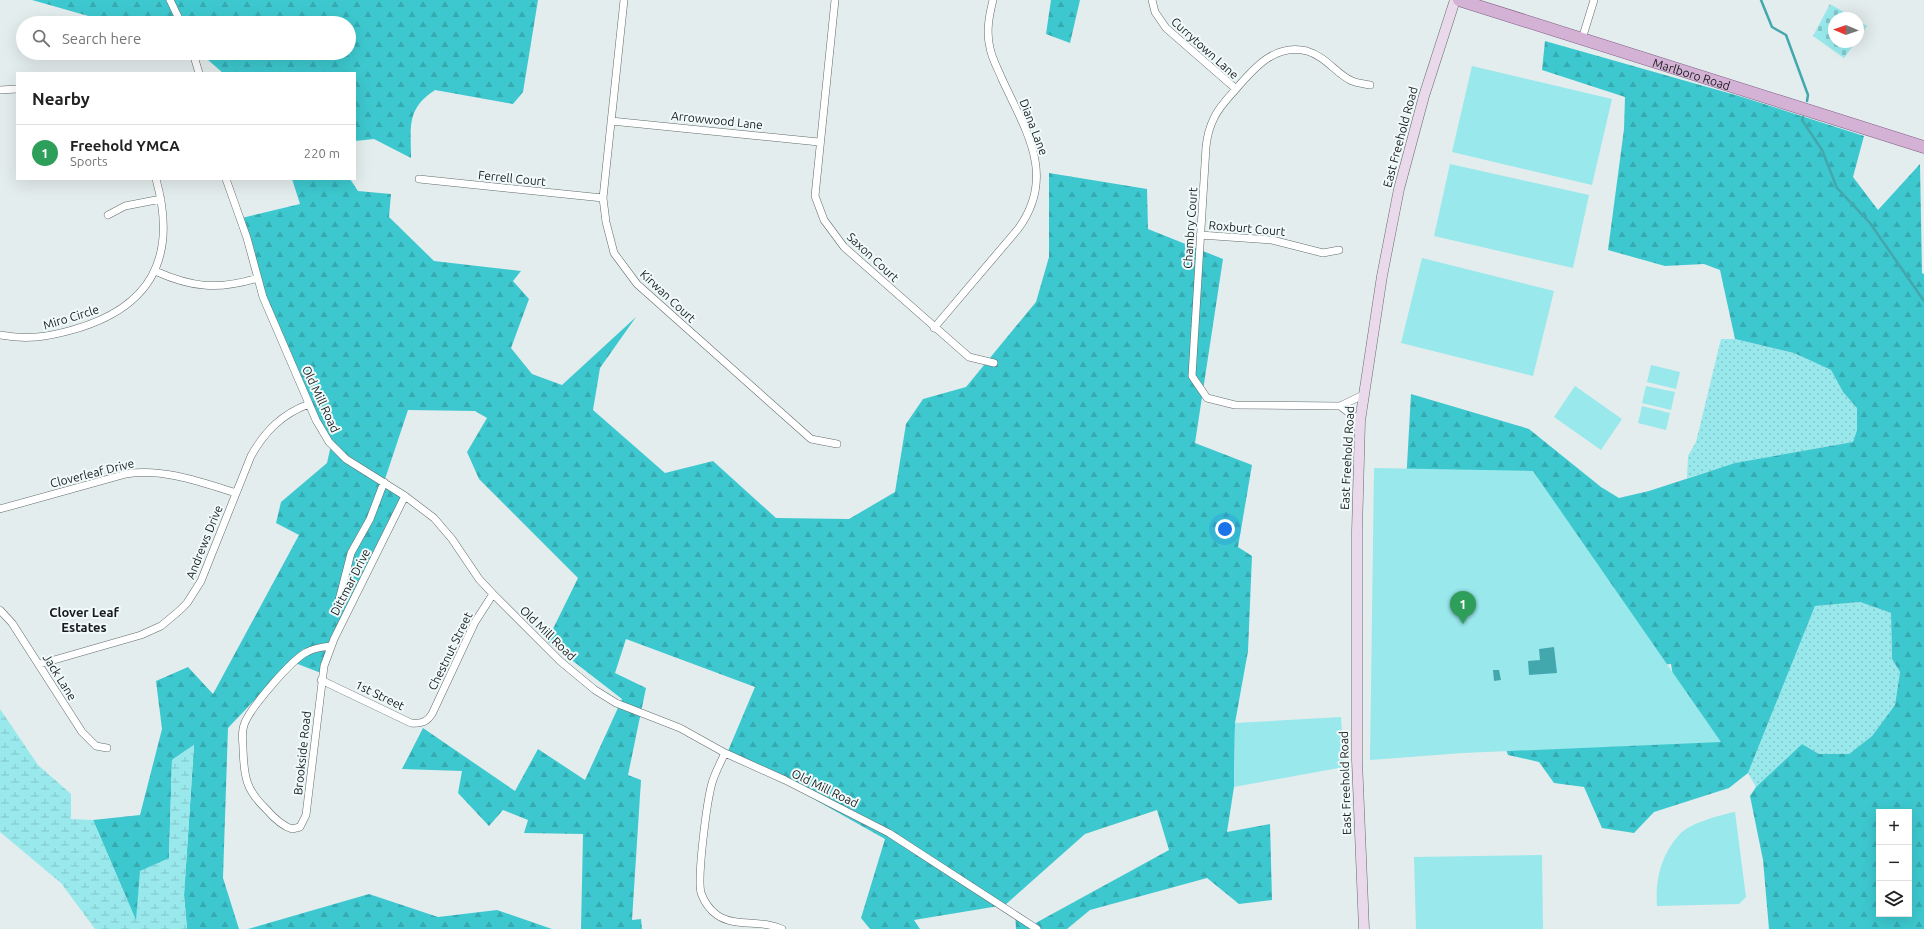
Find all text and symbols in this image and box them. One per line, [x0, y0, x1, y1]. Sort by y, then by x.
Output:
north arrow [1828, 12, 1864, 48]
street label: Currytown Lane [1169, 15, 1241, 81]
search box [16, 16, 356, 60]
icon: search [30, 27, 52, 49]
text: Search here [62, 30, 141, 47]
street label: Marlboro Road [1651, 55, 1732, 92]
street label: East Freehold Road [1380, 85, 1420, 189]
text: Nearby [32, 89, 90, 108]
street label: Diana Lane [1017, 97, 1051, 157]
street label: Arrowwood Lane [670, 109, 764, 131]
text: Freehold YMCA [70, 137, 180, 154]
text: 1 [41, 146, 49, 160]
text: 220 m [304, 146, 340, 160]
text: Sports [70, 154, 108, 168]
street label: Ferrell Court [477, 168, 547, 188]
street label: Chambry Court [1181, 187, 1199, 269]
street label: Roxburt Court [1208, 218, 1286, 238]
street label: Saxon Court [845, 230, 902, 284]
street label: Kirwan Court [638, 267, 699, 325]
street label: Miro Circle [41, 302, 101, 332]
street label: Old Mill Road [300, 364, 342, 434]
street label: East Freehold Road [1338, 406, 1356, 510]
street label: Cloverleaf Drive [49, 456, 135, 490]
street label: Andrews Drive [183, 503, 225, 581]
your location [1215, 519, 1235, 539]
street label: Dittmar Drive [328, 547, 372, 617]
pin: 1 [1450, 591, 1476, 624]
street label: Old Mill Road [517, 603, 579, 663]
district label: Clover Leaf Estates [49, 605, 119, 634]
street label: Chestnut Street [425, 610, 475, 692]
street label: Jack Lane [41, 651, 79, 703]
street label: 1st Street [353, 678, 407, 713]
street label: Brookside Road [291, 710, 313, 796]
street label: East Freehold Road [1337, 731, 1353, 835]
street label: Old Mill Road [790, 766, 860, 810]
map controls [1876, 809, 1912, 917]
button: + [1876, 809, 1912, 845]
button: − [1876, 845, 1912, 881]
button: layers [1876, 881, 1912, 917]

